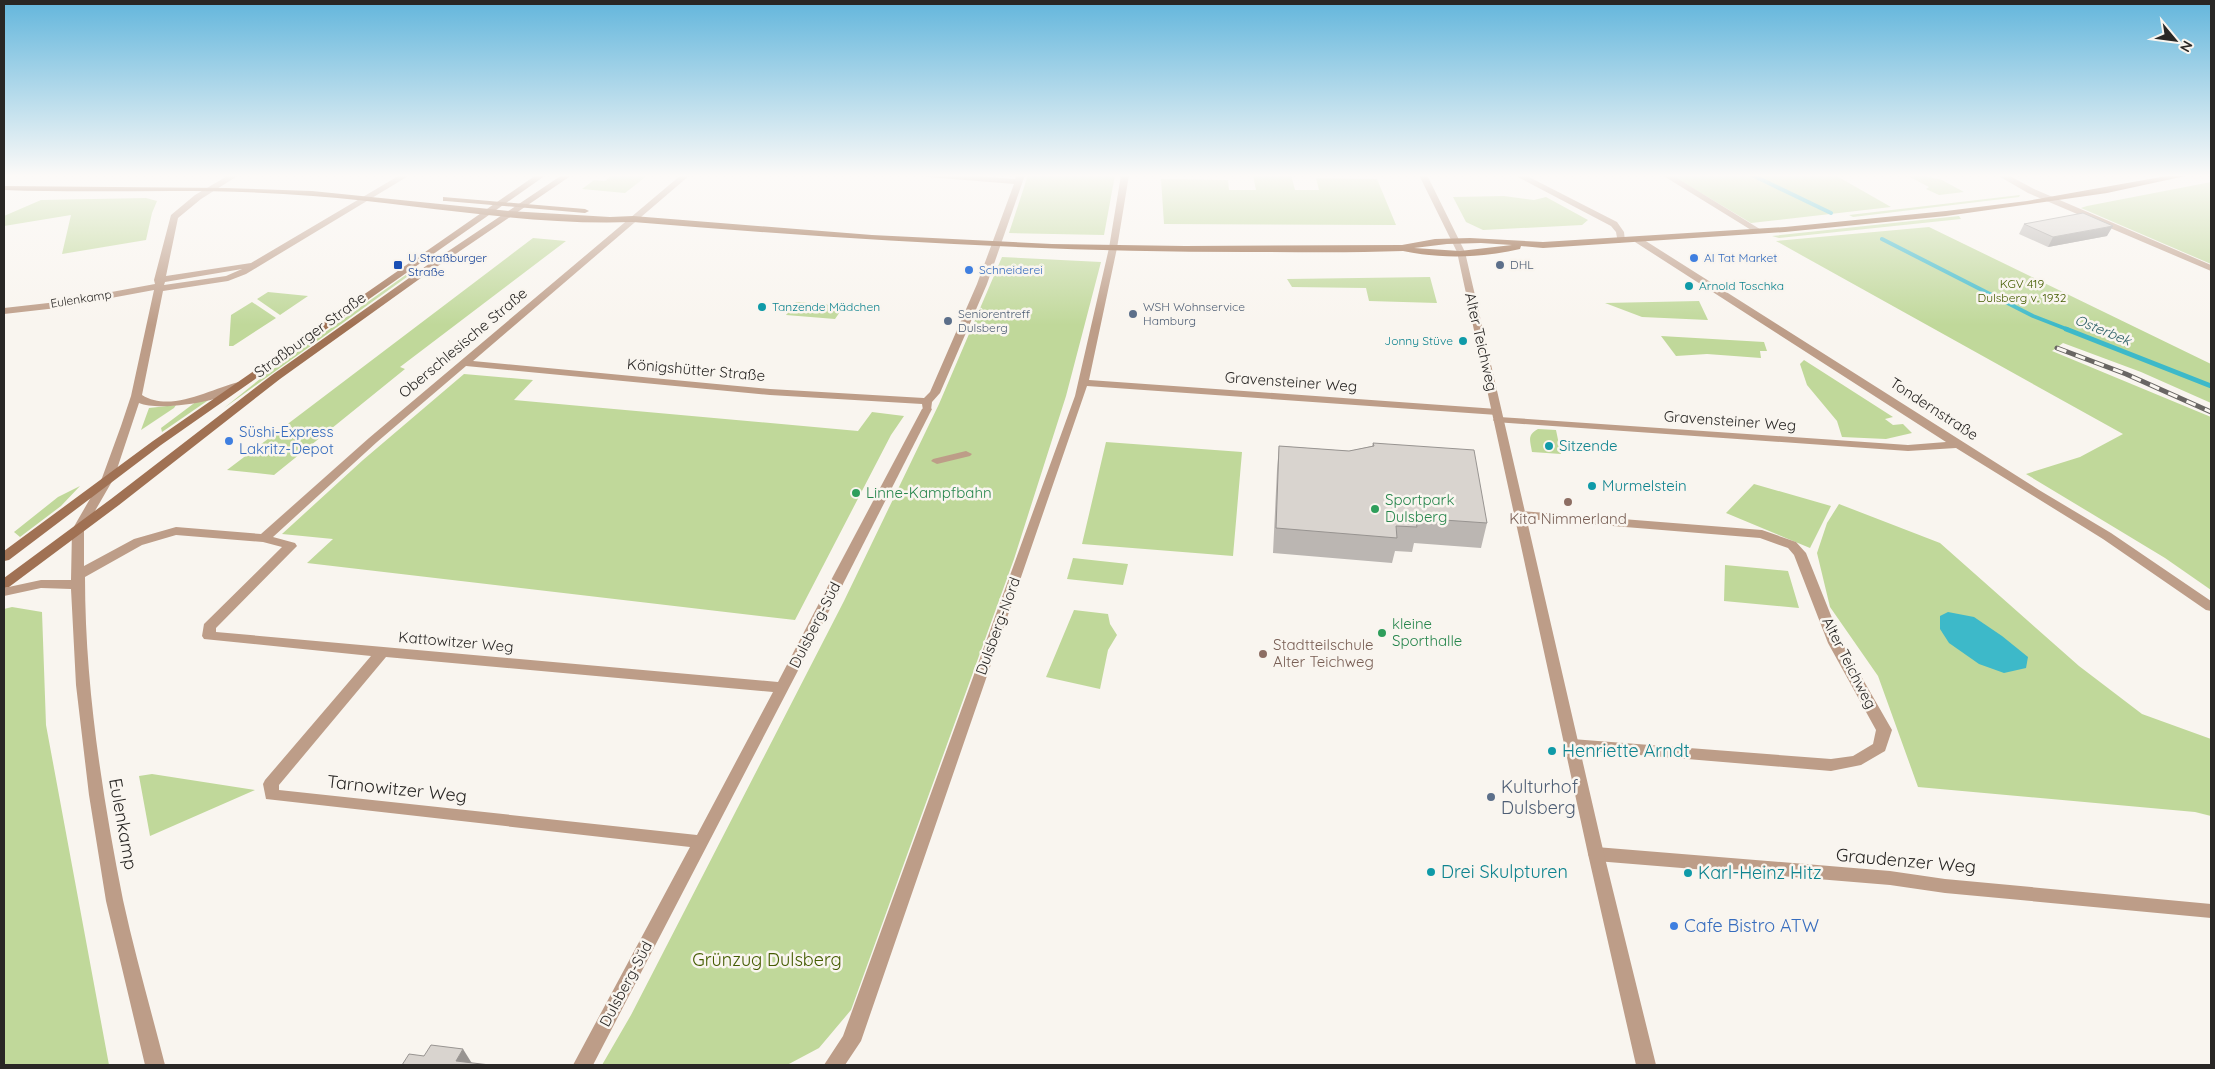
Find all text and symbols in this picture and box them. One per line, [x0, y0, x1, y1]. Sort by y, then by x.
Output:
north arrow [2150, 15, 2200, 65]
text: N [2176, 37, 2197, 55]
place label: U Straßburger Straße [408, 250, 487, 279]
place label: Al Tat Market [1704, 250, 1777, 265]
marker: Al Tat Market [1688, 252, 1700, 264]
place label: DHL [1510, 257, 1534, 272]
marker: U Straßburger Straße [392, 259, 404, 271]
marker: DHL [1494, 259, 1506, 271]
place label: Schneiderei [979, 262, 1043, 277]
marker: Schneiderei [963, 264, 975, 276]
park label: KGV 419 Dulsberg v. 1932 [1978, 276, 2067, 305]
place label: Arnold Toschka [1699, 278, 1784, 293]
marker: Arnold Toschka [1683, 280, 1695, 292]
street label: Oberschlesische Straße [395, 283, 531, 402]
street label: Eulenkamp [49, 286, 113, 311]
street label: Straßburger Straße [250, 288, 369, 382]
street label: Alter Teichweg [1461, 291, 1502, 393]
place label: Tanzende Mädchen [772, 299, 880, 314]
place label: WSH Wohnservice Hamburg [1143, 299, 1245, 328]
marker: Tanzende Mädchen [756, 301, 768, 313]
place label: Seniorentreff Dulsberg [958, 306, 1031, 335]
marker: WSH Wohnservice Hamburg [1127, 308, 1139, 320]
water label: Osterbek [2072, 311, 2135, 350]
marker: Seniorentreff Dulsberg [942, 315, 954, 327]
place label: Jonny Stüve [1384, 333, 1453, 348]
marker: Jonny Stüve [1457, 335, 1469, 347]
street label: Königshütter Straße [626, 354, 766, 385]
street label: Gravensteiner Weg [1224, 367, 1358, 396]
street label: Tondernstraße [1887, 373, 1982, 444]
street label: Gravensteiner Weg [1663, 406, 1797, 435]
place label: Süshi-Express Lakritz-Depot [239, 422, 334, 458]
marker: Süshi-Express Lakritz-Depot [223, 435, 235, 447]
place label: Sitzende [1559, 436, 1617, 455]
marker: Sitzende [1543, 440, 1555, 452]
place label: Murmelstein [1602, 476, 1687, 495]
marker: Murmelstein [1586, 480, 1598, 492]
place label: Linne-Kampfbahn [866, 483, 992, 502]
marker: Linne-Kampfbahn [850, 487, 862, 499]
place label: Sportpark Dulsberg [1385, 490, 1454, 526]
marker: Kita Nimmerland [1562, 496, 1574, 508]
marker: Sportpark Dulsberg [1369, 503, 1381, 515]
place label: Kita Nimmerland [1509, 509, 1627, 528]
street label: Dulsberg-Nord [971, 574, 1024, 677]
street label: Dulsberg-Süd [785, 578, 844, 671]
place label: kleine Sporthalle [1392, 614, 1462, 650]
street label: Alter Teichweg [1818, 614, 1881, 712]
street label: Kattowitzer Weg [398, 627, 514, 656]
marker: kleine Sporthalle [1376, 627, 1388, 639]
place label: Stadtteilschule Alter Teichweg [1273, 635, 1374, 671]
marker: Stadtteilschule Alter Teichweg [1257, 648, 1269, 660]
place label: Henriette Arndt [1562, 739, 1690, 762]
marker: Henriette Arndt [1546, 745, 1558, 757]
street label: Tarnowitzer Weg [326, 770, 468, 807]
place label: Kulturhof Dulsberg [1501, 775, 1579, 819]
street label: Eulenkamp [104, 776, 143, 872]
marker: Kulturhof Dulsberg [1485, 791, 1497, 803]
street label: Graudenzer Weg [1835, 843, 1977, 878]
place label: Drei Skulpturen [1441, 860, 1568, 883]
place label: Karl-Heinz Hitz [1698, 861, 1822, 884]
marker: Drei Skulpturen [1425, 866, 1437, 878]
marker: Karl-Heinz Hitz [1682, 867, 1694, 879]
place label: Cafe Bistro ATW [1684, 914, 1819, 937]
marker: Cafe Bistro ATW [1668, 920, 1680, 932]
street label: Dulsberg-Süd [595, 938, 656, 1030]
park label: Grünzug Dulsberg [692, 948, 842, 971]

